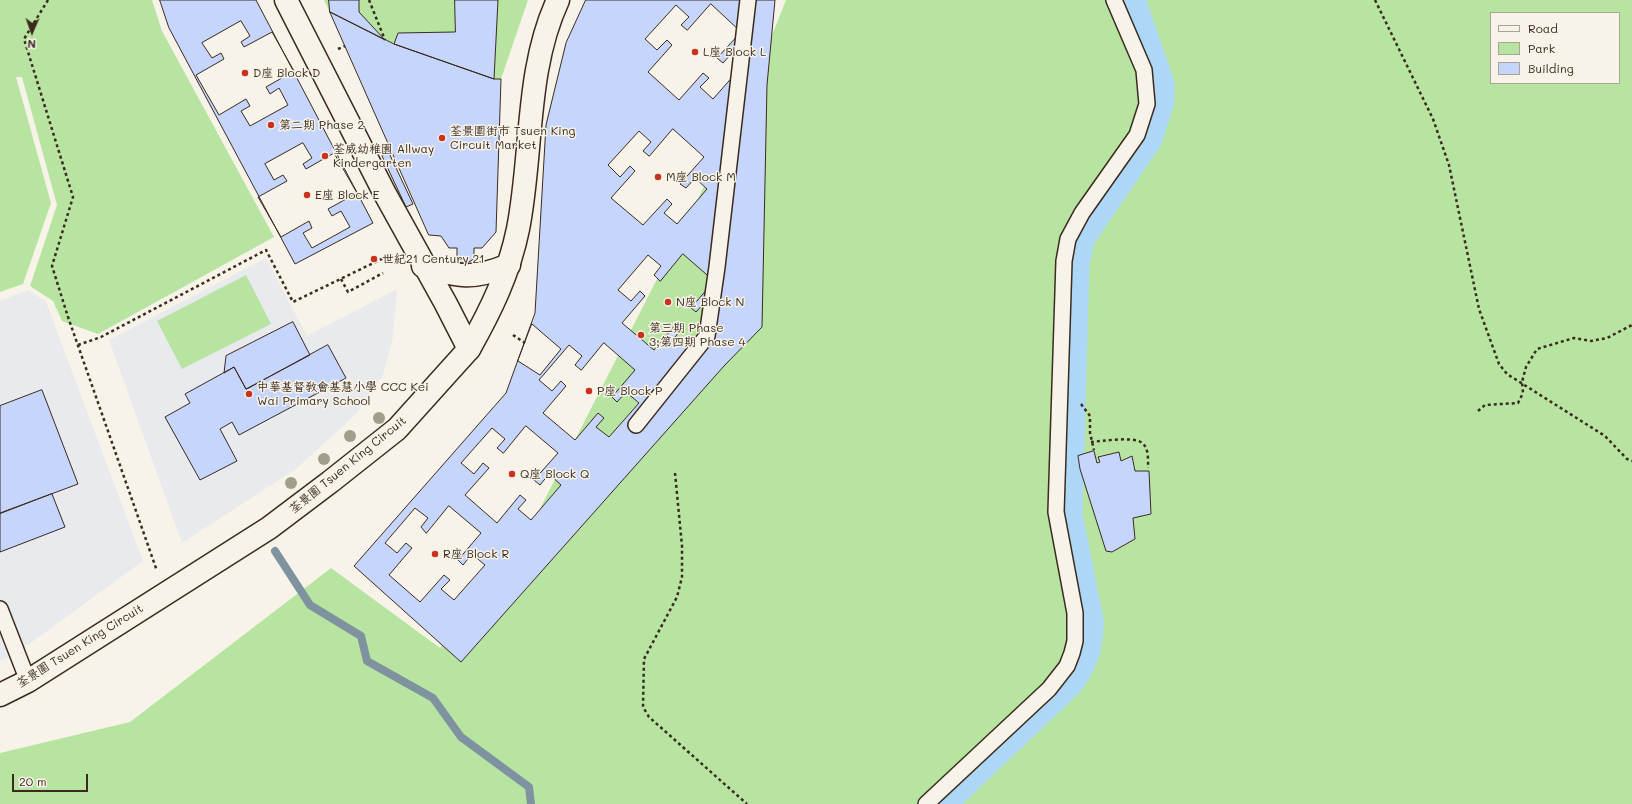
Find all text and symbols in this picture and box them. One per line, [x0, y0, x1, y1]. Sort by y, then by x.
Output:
north arrow [12, 12, 52, 52]
legend [1490, 12, 1620, 84]
text: Road [1528, 20, 1558, 36]
text: N [27, 37, 36, 52]
text: Park [1528, 40, 1555, 56]
place label: L座 Block L [703, 45, 766, 59]
marker: L座 Block L [690, 47, 700, 57]
text: Building [1528, 60, 1574, 76]
place label: D座 Block D [253, 66, 320, 80]
marker: D座 Block D [240, 68, 250, 78]
place label: 第二期 Phase 2 [279, 118, 364, 132]
marker: 第二期 Phase 2 [266, 120, 276, 130]
place label: 荃景圍街市 Tsuen King Circuit Market [450, 124, 575, 152]
marker: 荃景圍街市 Tsuen King Circuit Market [437, 133, 447, 143]
place label: 荃威幼稚園 Allway Kindergarten [333, 142, 434, 170]
marker: 荃威幼稚園 Allway Kindergarten [320, 151, 330, 161]
place label: M座 Block M [666, 170, 736, 184]
marker: M座 Block M [653, 172, 663, 182]
place label: E座 Block E [315, 188, 379, 202]
marker: E座 Block E [302, 190, 312, 200]
place label: 世紀21 Century 21 [382, 252, 485, 266]
marker: 世紀21 Century 21 [369, 254, 379, 264]
place label: N座 Block N [676, 295, 744, 309]
marker: N座 Block N [663, 297, 673, 307]
place label: 第三期 Phase 3;第四期 Phase 4 [649, 321, 746, 349]
marker: 第三期 Phase 3;第四期 Phase 4 [636, 330, 646, 340]
place label: 中華基督教會基慧小學 CCC Kei Wai Primary School [257, 380, 429, 408]
place label: P座 Block P [597, 384, 662, 398]
marker: P座 Block P [584, 386, 594, 396]
marker: 中華基督教會基慧小學 CCC Kei Wai Primary School [244, 389, 254, 399]
street label: 荃景圍 Tsuen King Circuit [287, 413, 409, 517]
place label: Q座 Block Q [520, 467, 589, 481]
marker: Q座 Block Q [507, 469, 517, 479]
place label: R座 Block R [443, 547, 509, 561]
marker: R座 Block R [430, 549, 440, 559]
street label: 荃景圍 Tsuen King Circuit [14, 601, 146, 691]
scale bar [14, 766, 90, 792]
text: 20 m [19, 773, 47, 789]

